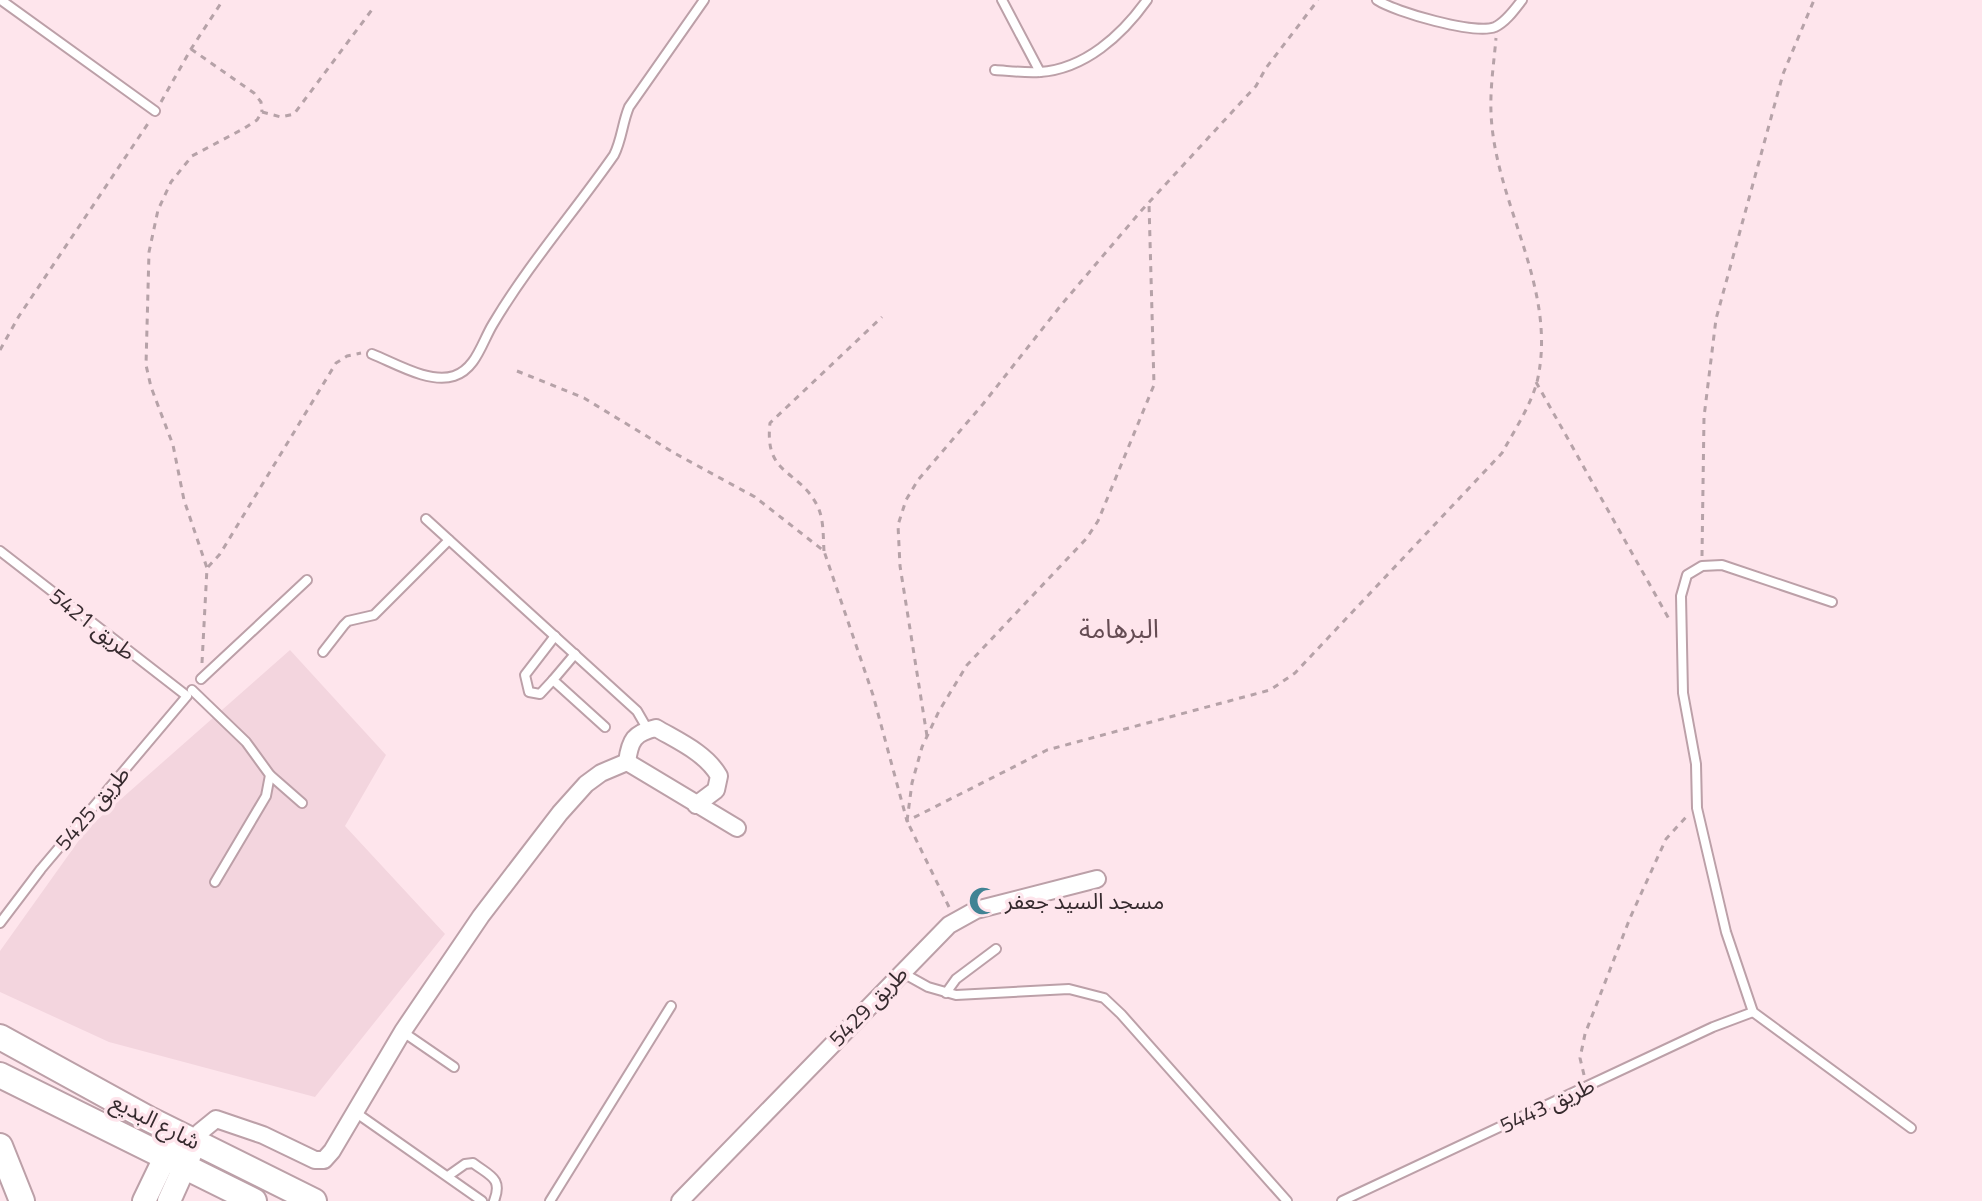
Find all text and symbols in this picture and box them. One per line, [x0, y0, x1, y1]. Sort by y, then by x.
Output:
street label: طريق 5421 [43, 579, 143, 669]
district label: البرهامة [1079, 609, 1159, 648]
street label: طريق 5425 [46, 758, 138, 858]
place label: مسجد السيد جعفر [1004, 884, 1164, 918]
mosque icon: مسجد السيد جعفر [968, 886, 998, 916]
street label: طريق 5429 [821, 958, 915, 1054]
street label: طريق 5443 [1494, 1068, 1600, 1142]
street label: شارع البديع [105, 1084, 207, 1158]

